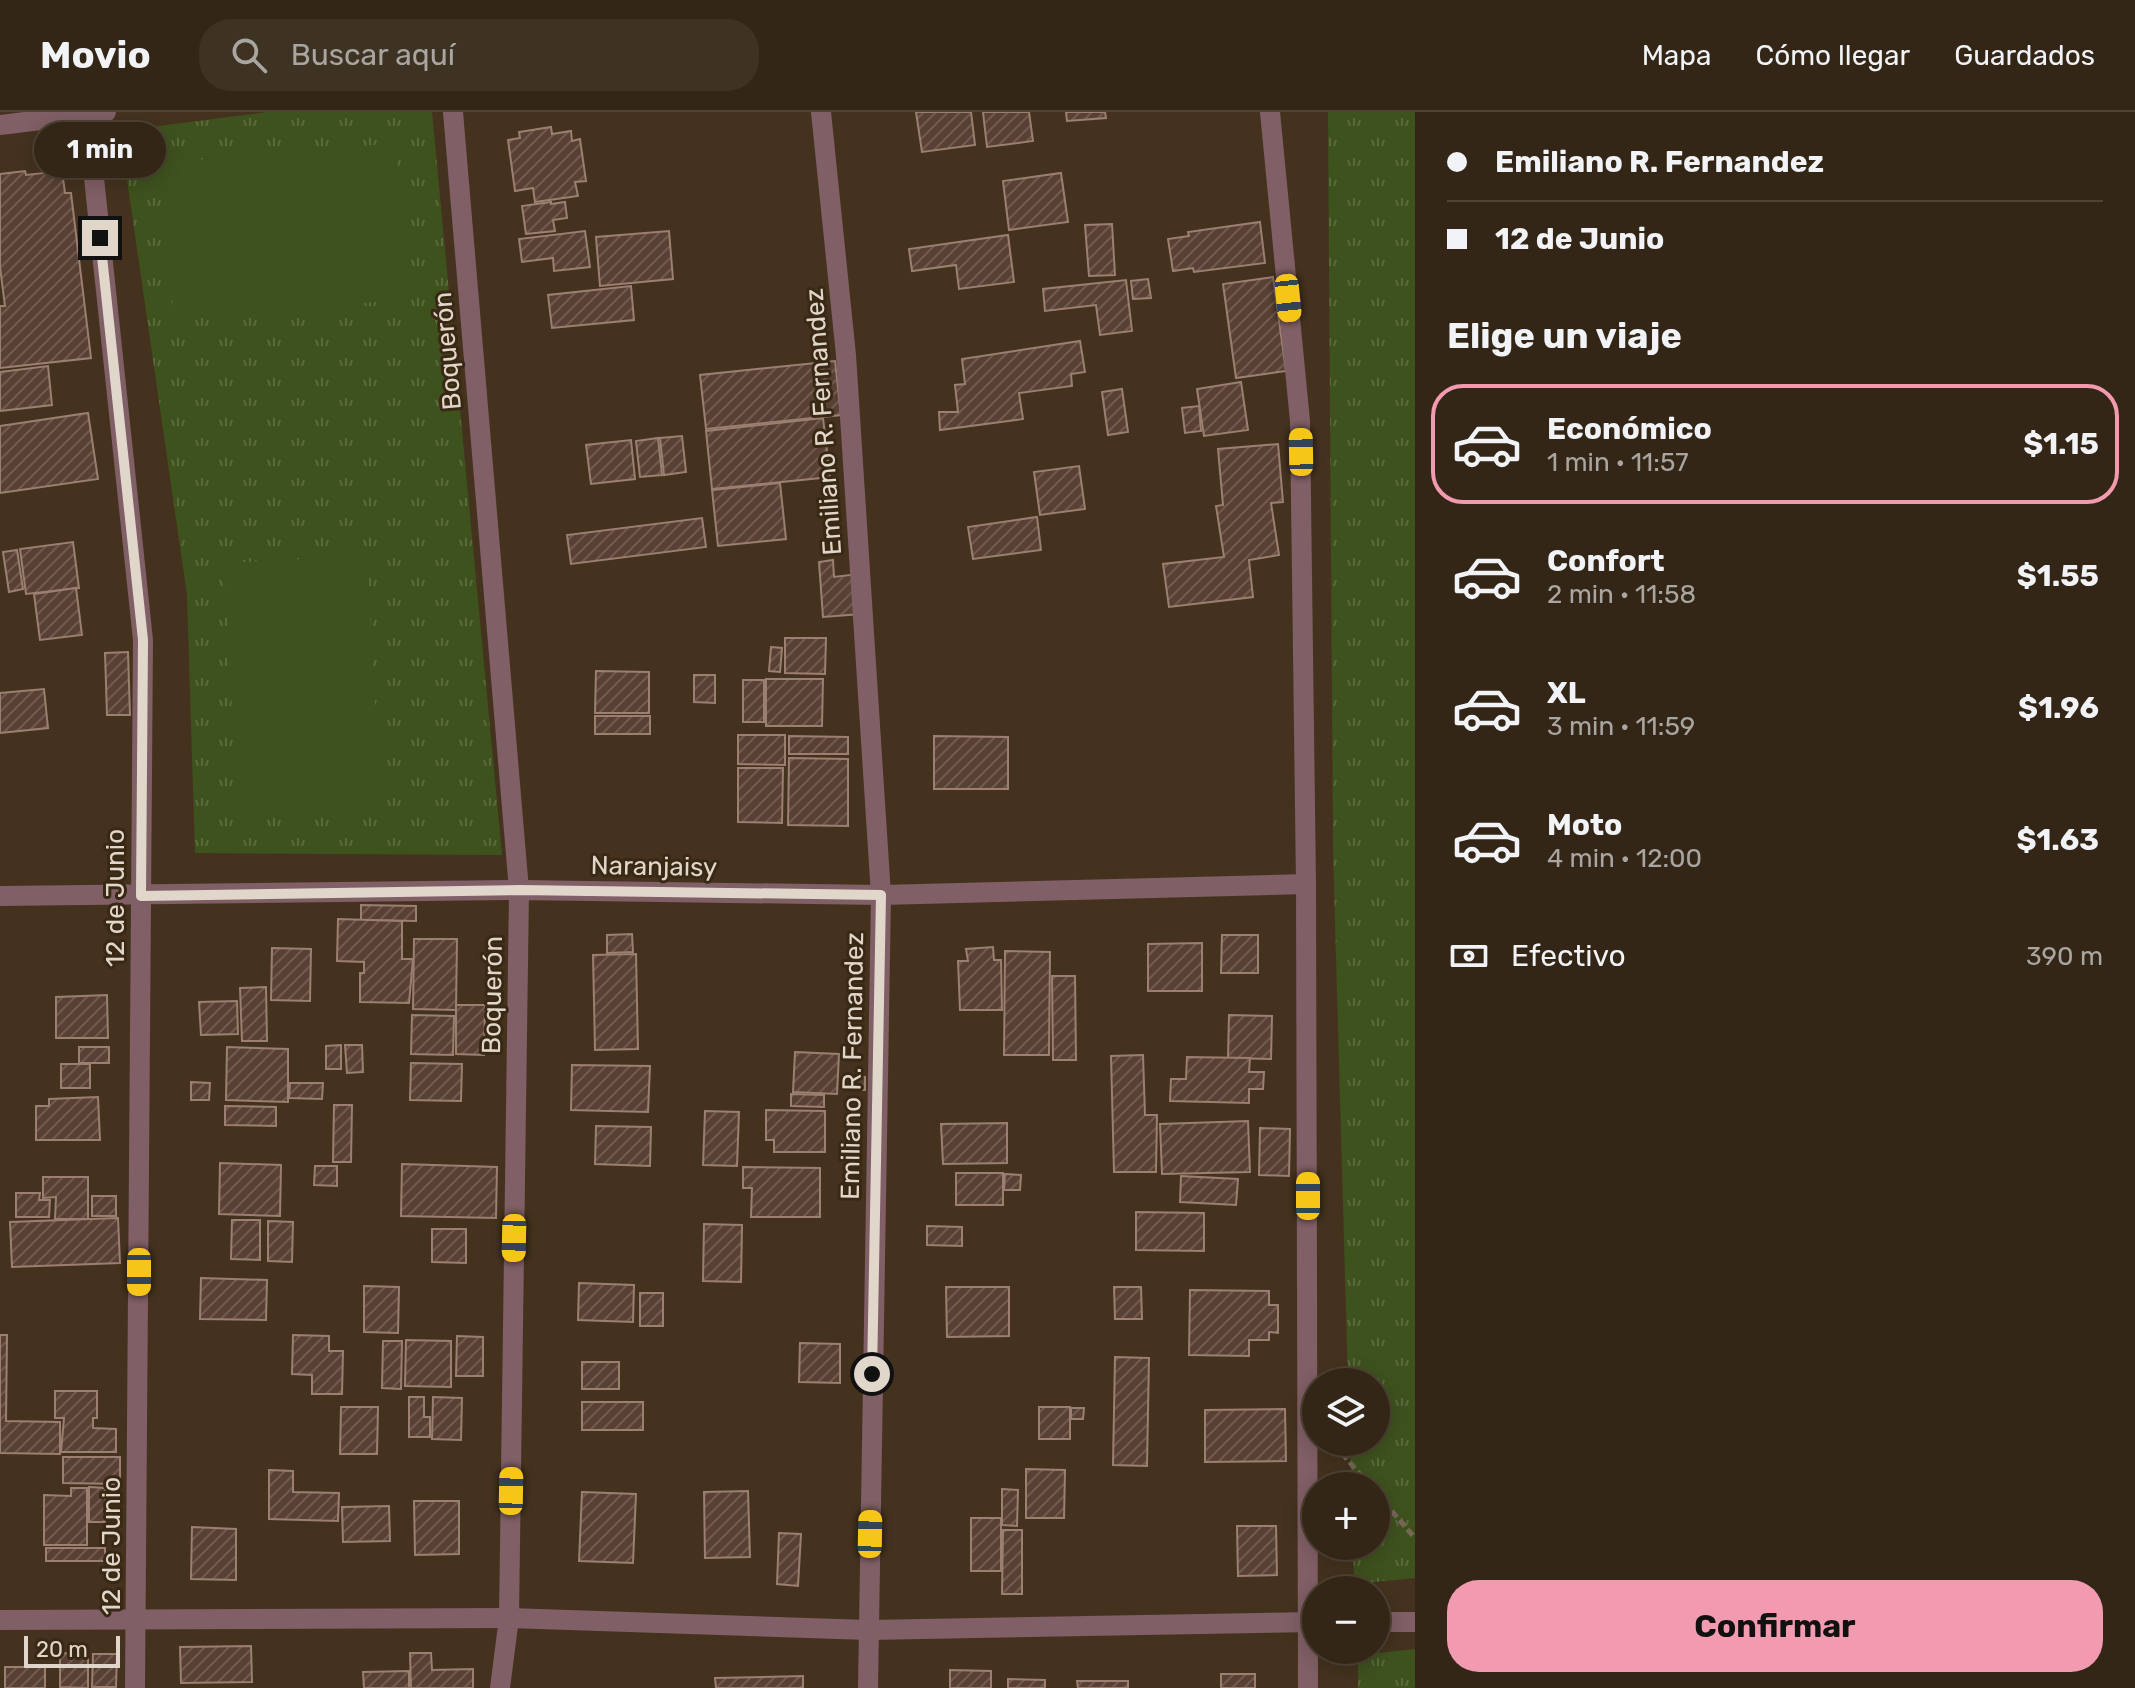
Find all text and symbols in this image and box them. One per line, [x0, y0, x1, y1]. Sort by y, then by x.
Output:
search box [199, 19, 759, 91]
text: Movio [40, 32, 151, 78]
icon: search [227, 33, 271, 77]
text: Buscar aquí [291, 37, 455, 73]
text: Mapa [1642, 39, 1711, 72]
text: Cómo llegar [1755, 39, 1910, 72]
text: Guardados [1954, 39, 2095, 72]
callout: 1 min [34, 122, 166, 178]
text: 1 min [67, 134, 133, 165]
text: Emiliano R. Fernandez [1495, 144, 1824, 180]
route end [82, 220, 118, 256]
text: 12 de Junio [1495, 221, 1664, 257]
car [1274, 273, 1302, 323]
street label: Emiliano R. Fernandez [799, 287, 848, 557]
street label: Boquerón [427, 291, 468, 411]
text: Elige un viaje [1447, 314, 1682, 357]
icon: car [1451, 408, 1523, 480]
text: Económico [1547, 411, 1712, 447]
text: $1.15 [2023, 426, 2099, 462]
car [1289, 428, 1313, 476]
text: 1 min · 11:57 [1547, 447, 1689, 478]
icon: car [1451, 540, 1523, 612]
text: Confort [1547, 543, 1665, 579]
text: $1.55 [2017, 558, 2099, 594]
text: 2 min · 11:58 [1547, 579, 1696, 610]
icon: car [1451, 672, 1523, 744]
text: XL [1547, 675, 1586, 711]
text: $1.96 [2018, 690, 2099, 726]
text: 3 min · 11:59 [1547, 711, 1695, 742]
icon: car [1451, 804, 1523, 876]
text: Moto [1547, 807, 1622, 843]
text: $1.63 [2016, 822, 2099, 858]
street label: 12 de Junio [100, 829, 131, 967]
text: 4 min · 12:00 [1547, 843, 1702, 874]
street label: Naranjaisy [590, 850, 718, 883]
street label: Emiliano R. Fernandez [835, 932, 870, 1200]
icon: cash [1447, 934, 1491, 978]
street label: Boquerón [476, 936, 509, 1054]
text: Efectivo [1511, 938, 1626, 974]
text: 390 m [2026, 941, 2103, 972]
car [1296, 1172, 1320, 1220]
car [502, 1214, 526, 1262]
car [127, 1248, 151, 1296]
route start [854, 1356, 890, 1392]
map controls [1302, 1368, 1390, 1664]
button: layers [1302, 1368, 1390, 1456]
car [499, 1467, 523, 1515]
button: + [1302, 1472, 1390, 1560]
street label: 12 de Junio [96, 1477, 127, 1615]
car [858, 1510, 882, 1558]
button: − [1302, 1576, 1390, 1664]
button: Confirmar [1447, 1580, 2103, 1672]
scale bar [24, 1632, 120, 1668]
text: 20 m [36, 1636, 88, 1663]

